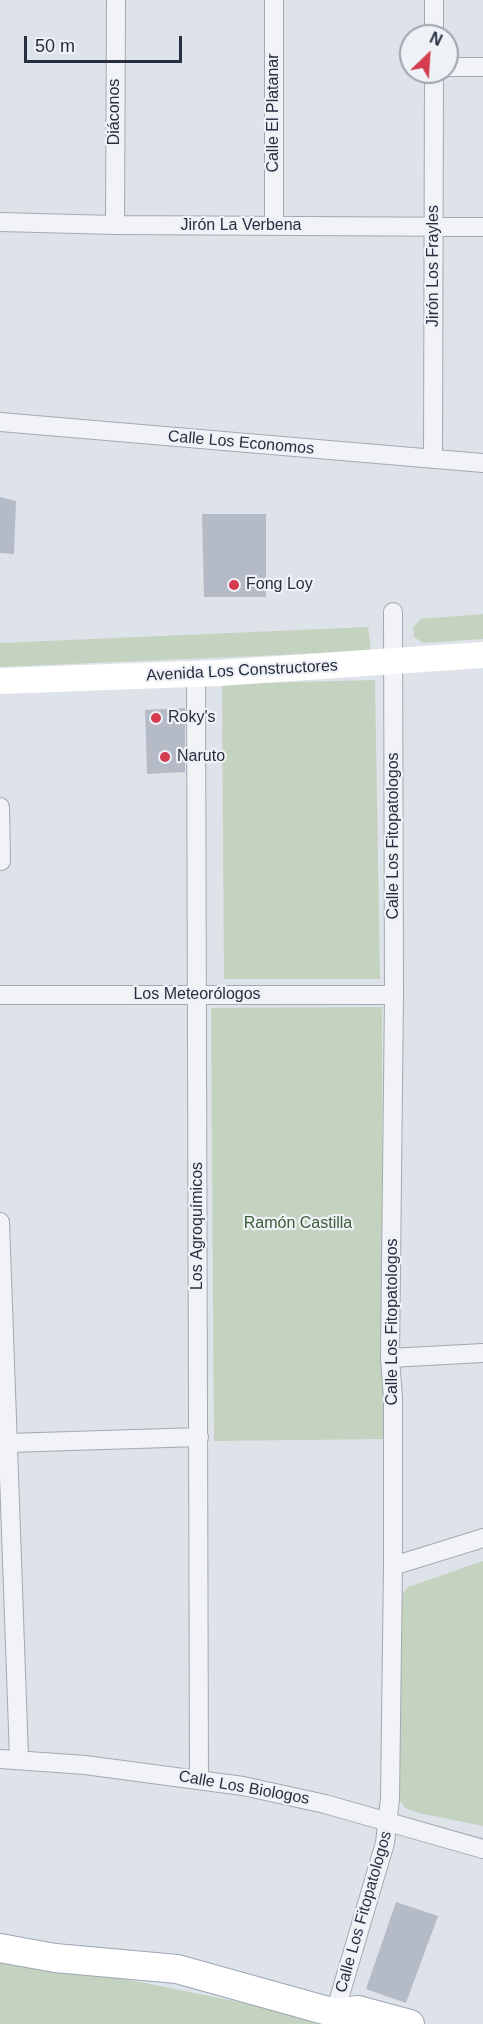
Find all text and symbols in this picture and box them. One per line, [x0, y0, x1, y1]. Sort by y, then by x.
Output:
scale bar [27, 24, 184, 62]
north arrow [399, 24, 459, 84]
text: N [427, 29, 445, 49]
text: 50 m [35, 36, 75, 56]
street label: Calle El Platanar [264, 53, 284, 173]
street label: Diáconos [105, 79, 125, 145]
street label: Jirón Los Frayles [424, 205, 444, 327]
street label: Jirón La Verbena [181, 216, 301, 236]
street label: Calle Los Economos [167, 427, 315, 459]
place label: Fong Loy [246, 575, 313, 595]
marker: Fong Loy [227, 578, 241, 592]
street label: Avenida Los Constructores [146, 656, 338, 686]
place label: Roky's [168, 708, 216, 728]
marker: Roky's [149, 711, 163, 725]
place label: Naruto [177, 747, 225, 767]
marker: Naruto [158, 750, 172, 764]
street label: Calle Los Fitopatologos [384, 752, 404, 920]
street label: Los Meteorólogos [133, 985, 261, 1005]
street label: Los Agroquímicos [188, 1162, 208, 1290]
park label: Ramón Castilla [244, 1214, 352, 1234]
street label: Calle Los Fitopatologos [383, 1238, 403, 1406]
street label: Calle Los Biologos [177, 1767, 311, 1809]
street label: Calle Los Fitopatologos [332, 1829, 396, 1995]

